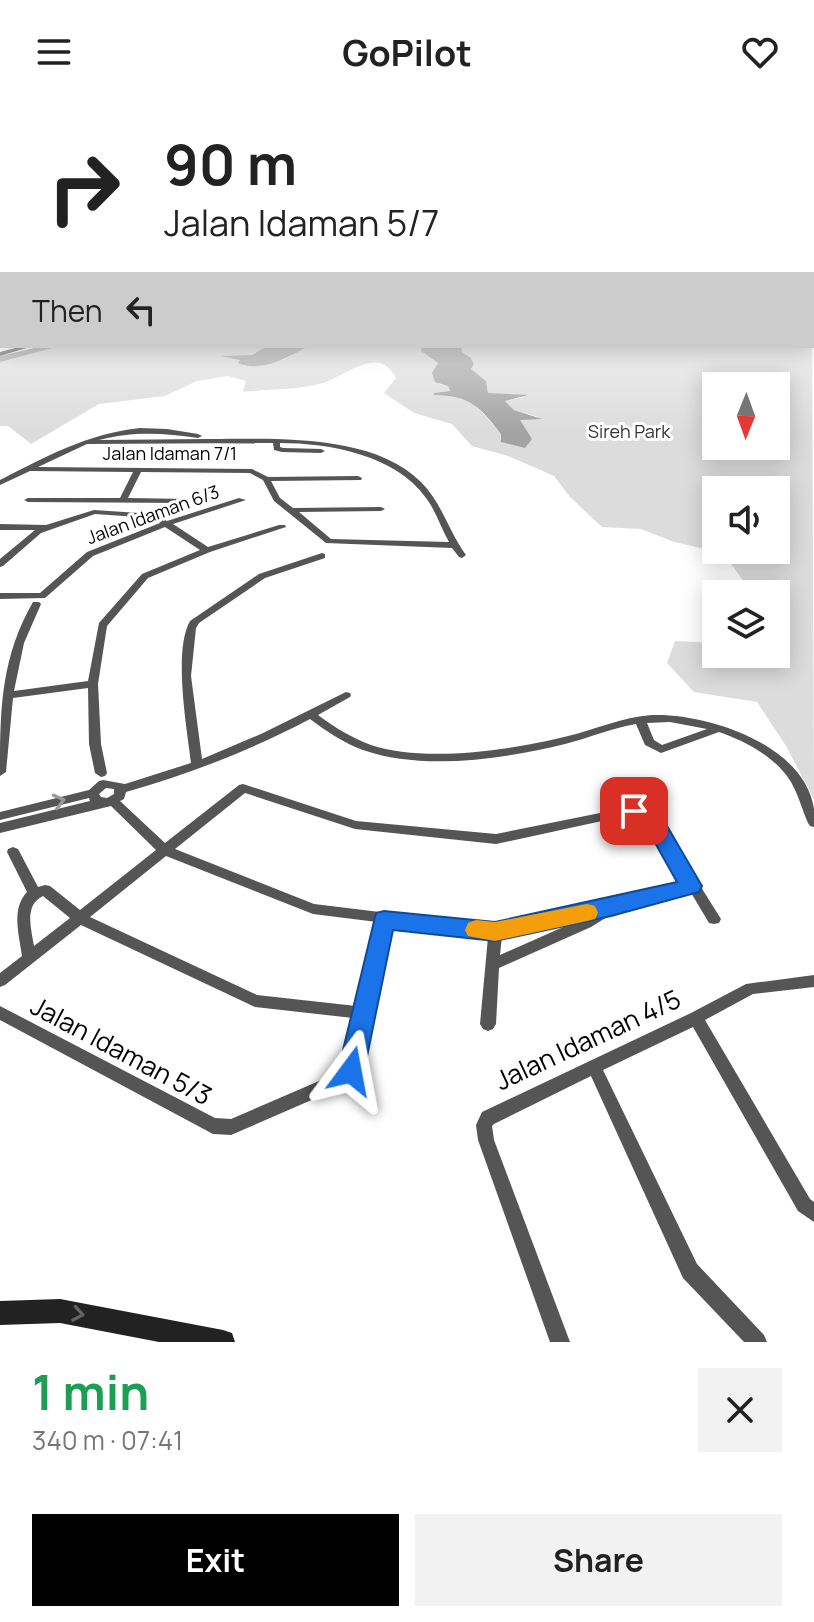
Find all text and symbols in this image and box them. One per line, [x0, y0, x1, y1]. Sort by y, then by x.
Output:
text: GoPilot [342, 28, 472, 77]
icon: menu [32, 30, 76, 74]
icon: heart [738, 30, 782, 74]
text: 90 m [164, 125, 297, 202]
icon: right [32, 136, 136, 240]
text: Jalan Idaman 5/7 [164, 198, 439, 247]
icon: left [119, 288, 163, 332]
text: Then [32, 290, 103, 331]
north arrow [702, 372, 790, 460]
map controls [702, 372, 790, 668]
park label: Sireh Park [588, 419, 671, 443]
street label: Jalan Idaman 7/1 [103, 441, 237, 465]
button: sound [702, 476, 790, 564]
street label: Jalan Idaman 6/3 [83, 479, 222, 549]
button: layers [702, 580, 790, 668]
pin [600, 777, 668, 845]
icon: arrive [612, 789, 656, 833]
one-way arrow [52, 793, 65, 810]
street label: Jalan Idaman 4/5 [489, 980, 686, 1098]
street label: Jalan Idaman 5/3 [25, 987, 218, 1113]
position arrow [309, 1029, 393, 1113]
one-way arrow [71, 1305, 85, 1322]
text: 1 min [32, 1359, 149, 1424]
button: close [698, 1368, 782, 1452]
text: 340 m · 07:41 [32, 1422, 183, 1458]
button: Exit [32, 1514, 399, 1606]
button: Share [415, 1514, 782, 1606]

